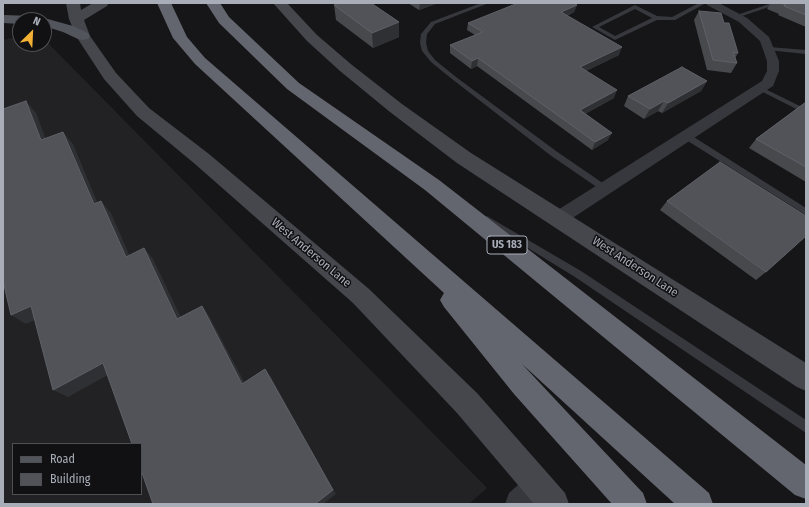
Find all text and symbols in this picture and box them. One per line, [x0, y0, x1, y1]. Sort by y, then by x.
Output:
north arrow [12, 12, 52, 52]
text: N [31, 14, 42, 29]
street label: West Anderson Lane [268, 215, 354, 291]
street label: West Anderson Lane [589, 234, 681, 300]
road number: US 183 [487, 236, 527, 254]
legend [12, 443, 142, 495]
text: Road [50, 452, 75, 466]
text: Building [50, 472, 90, 486]

